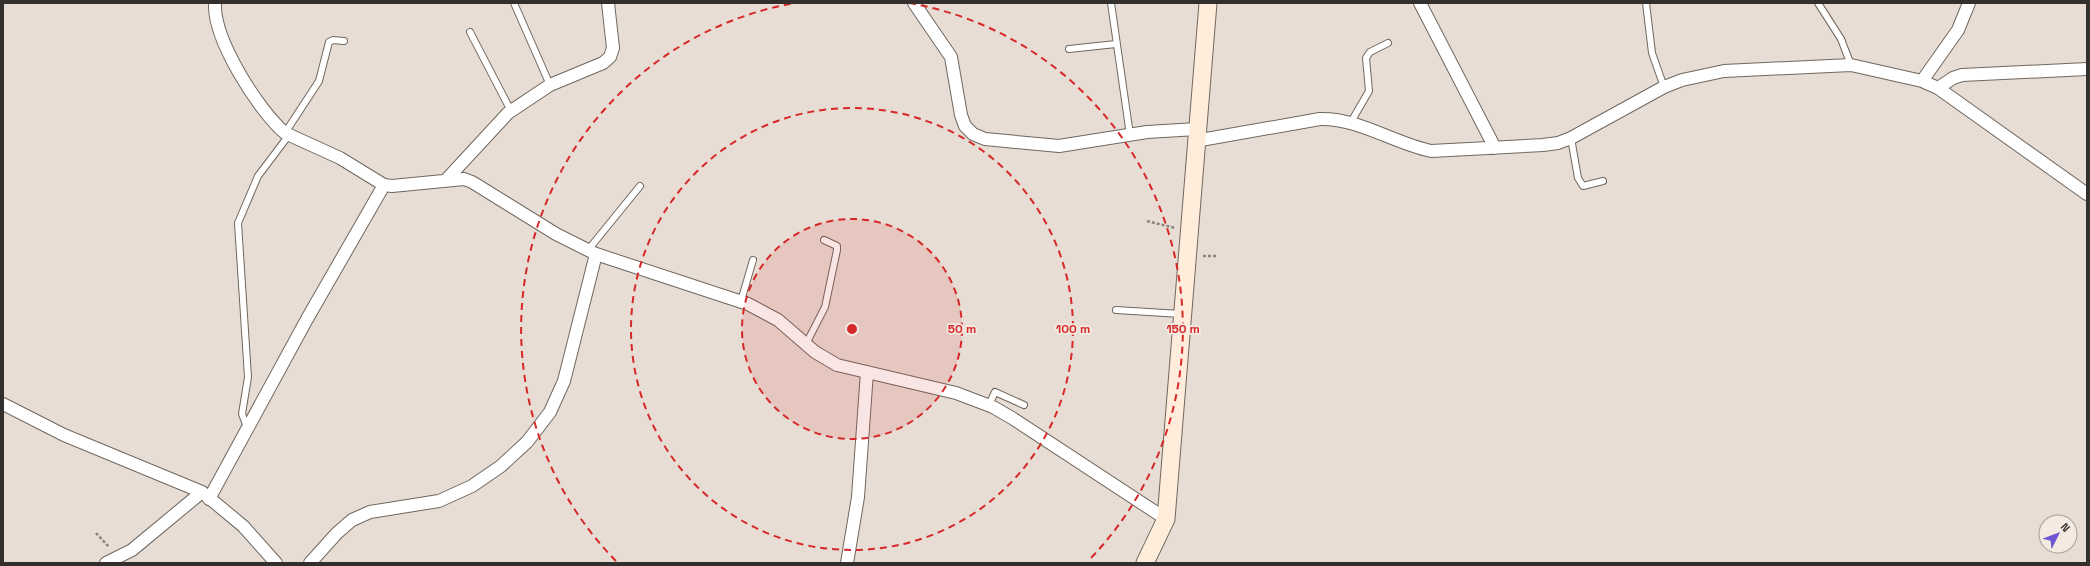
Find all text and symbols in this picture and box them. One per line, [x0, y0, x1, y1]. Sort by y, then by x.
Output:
text: 50 m [948, 321, 976, 337]
text: 100 m [1056, 321, 1090, 337]
text: 150 m [1166, 321, 1200, 337]
centre of rings [845, 322, 859, 336]
north arrow [2038, 514, 2078, 554]
text: N [2058, 520, 2073, 535]

